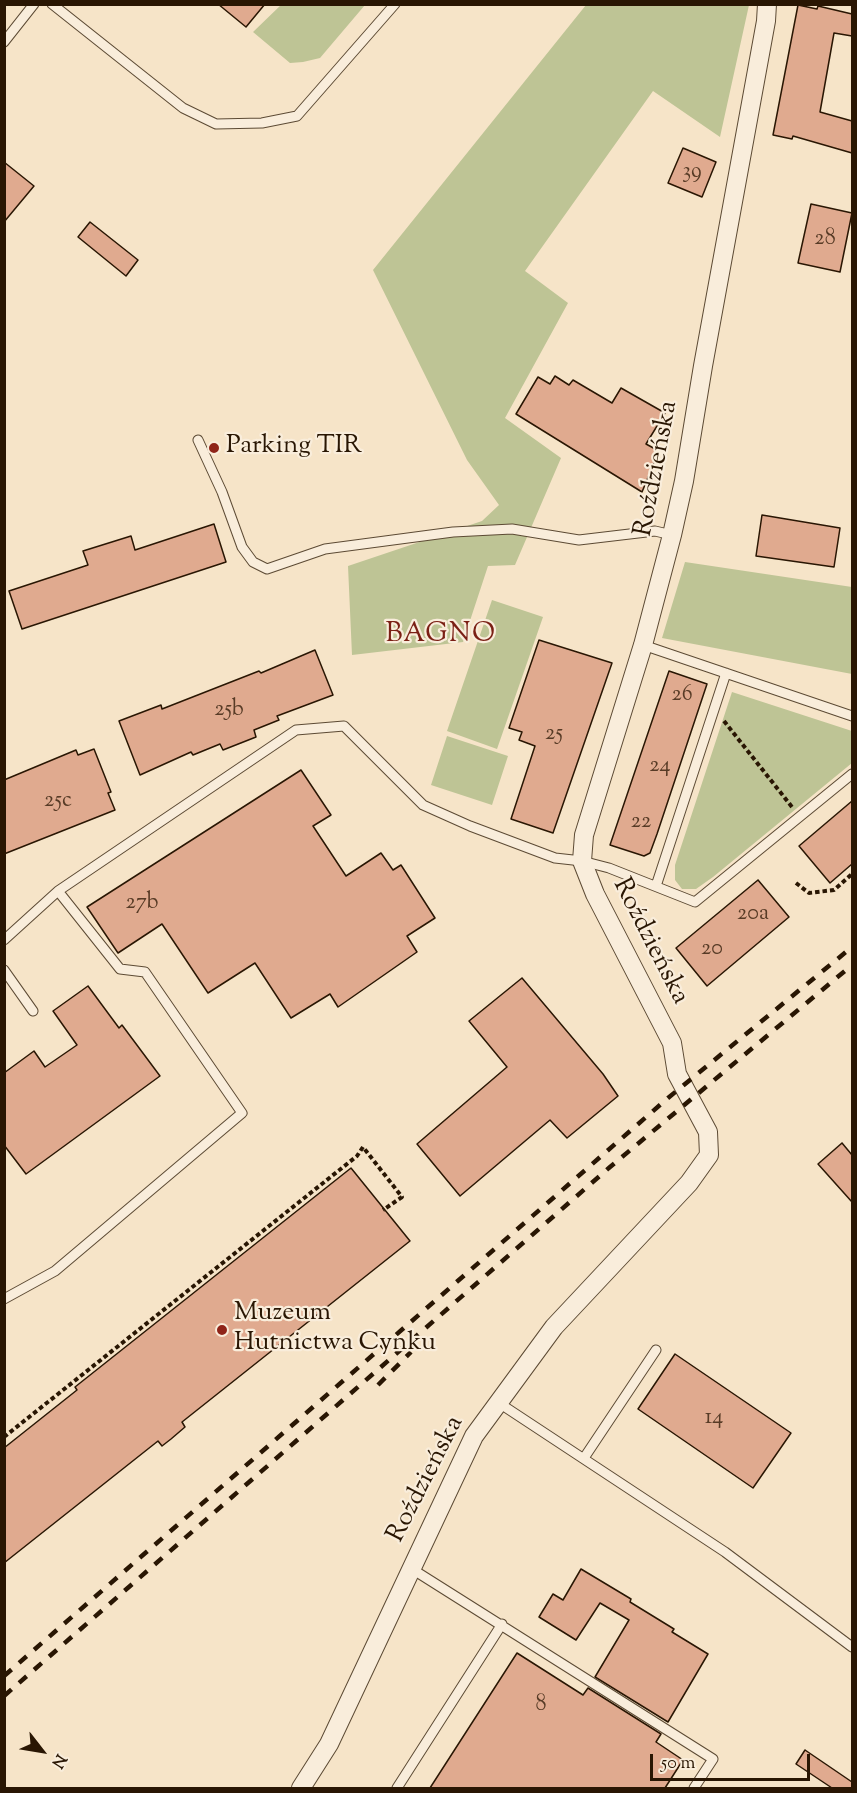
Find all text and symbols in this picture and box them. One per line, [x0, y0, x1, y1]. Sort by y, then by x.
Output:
house number: 39 [682, 160, 702, 186]
house number: 28 [814, 227, 836, 253]
street label: Roździeńska [630, 398, 686, 540]
place label: Parking TIR [226, 432, 362, 464]
marker: Parking TIR [207, 441, 221, 455]
district label: BAGNO [386, 620, 496, 652]
house number: 26 [671, 683, 693, 709]
house number: 25b [214, 698, 244, 724]
house number: 25 [545, 722, 563, 748]
house number: 24 [649, 754, 671, 780]
house number: 25c [44, 789, 72, 815]
house number: 22 [631, 810, 651, 836]
street label: Roździeńska [604, 874, 694, 1010]
house number: 27b [125, 891, 159, 917]
house number: 20a [737, 902, 769, 928]
house number: 20 [701, 937, 723, 963]
place label: Muzeum Hutnictwa Cynku [234, 1299, 436, 1360]
marker: Muzeum Hutnictwa Cynku [215, 1323, 229, 1337]
house number: 14 [705, 1406, 723, 1432]
street label: Roździeńska [382, 1412, 472, 1548]
house number: 8 [536, 1693, 546, 1719]
north arrow [12, 1721, 72, 1781]
scale bar [653, 1742, 814, 1780]
text: N [45, 1749, 71, 1772]
text: 50 m [661, 1751, 695, 1777]

